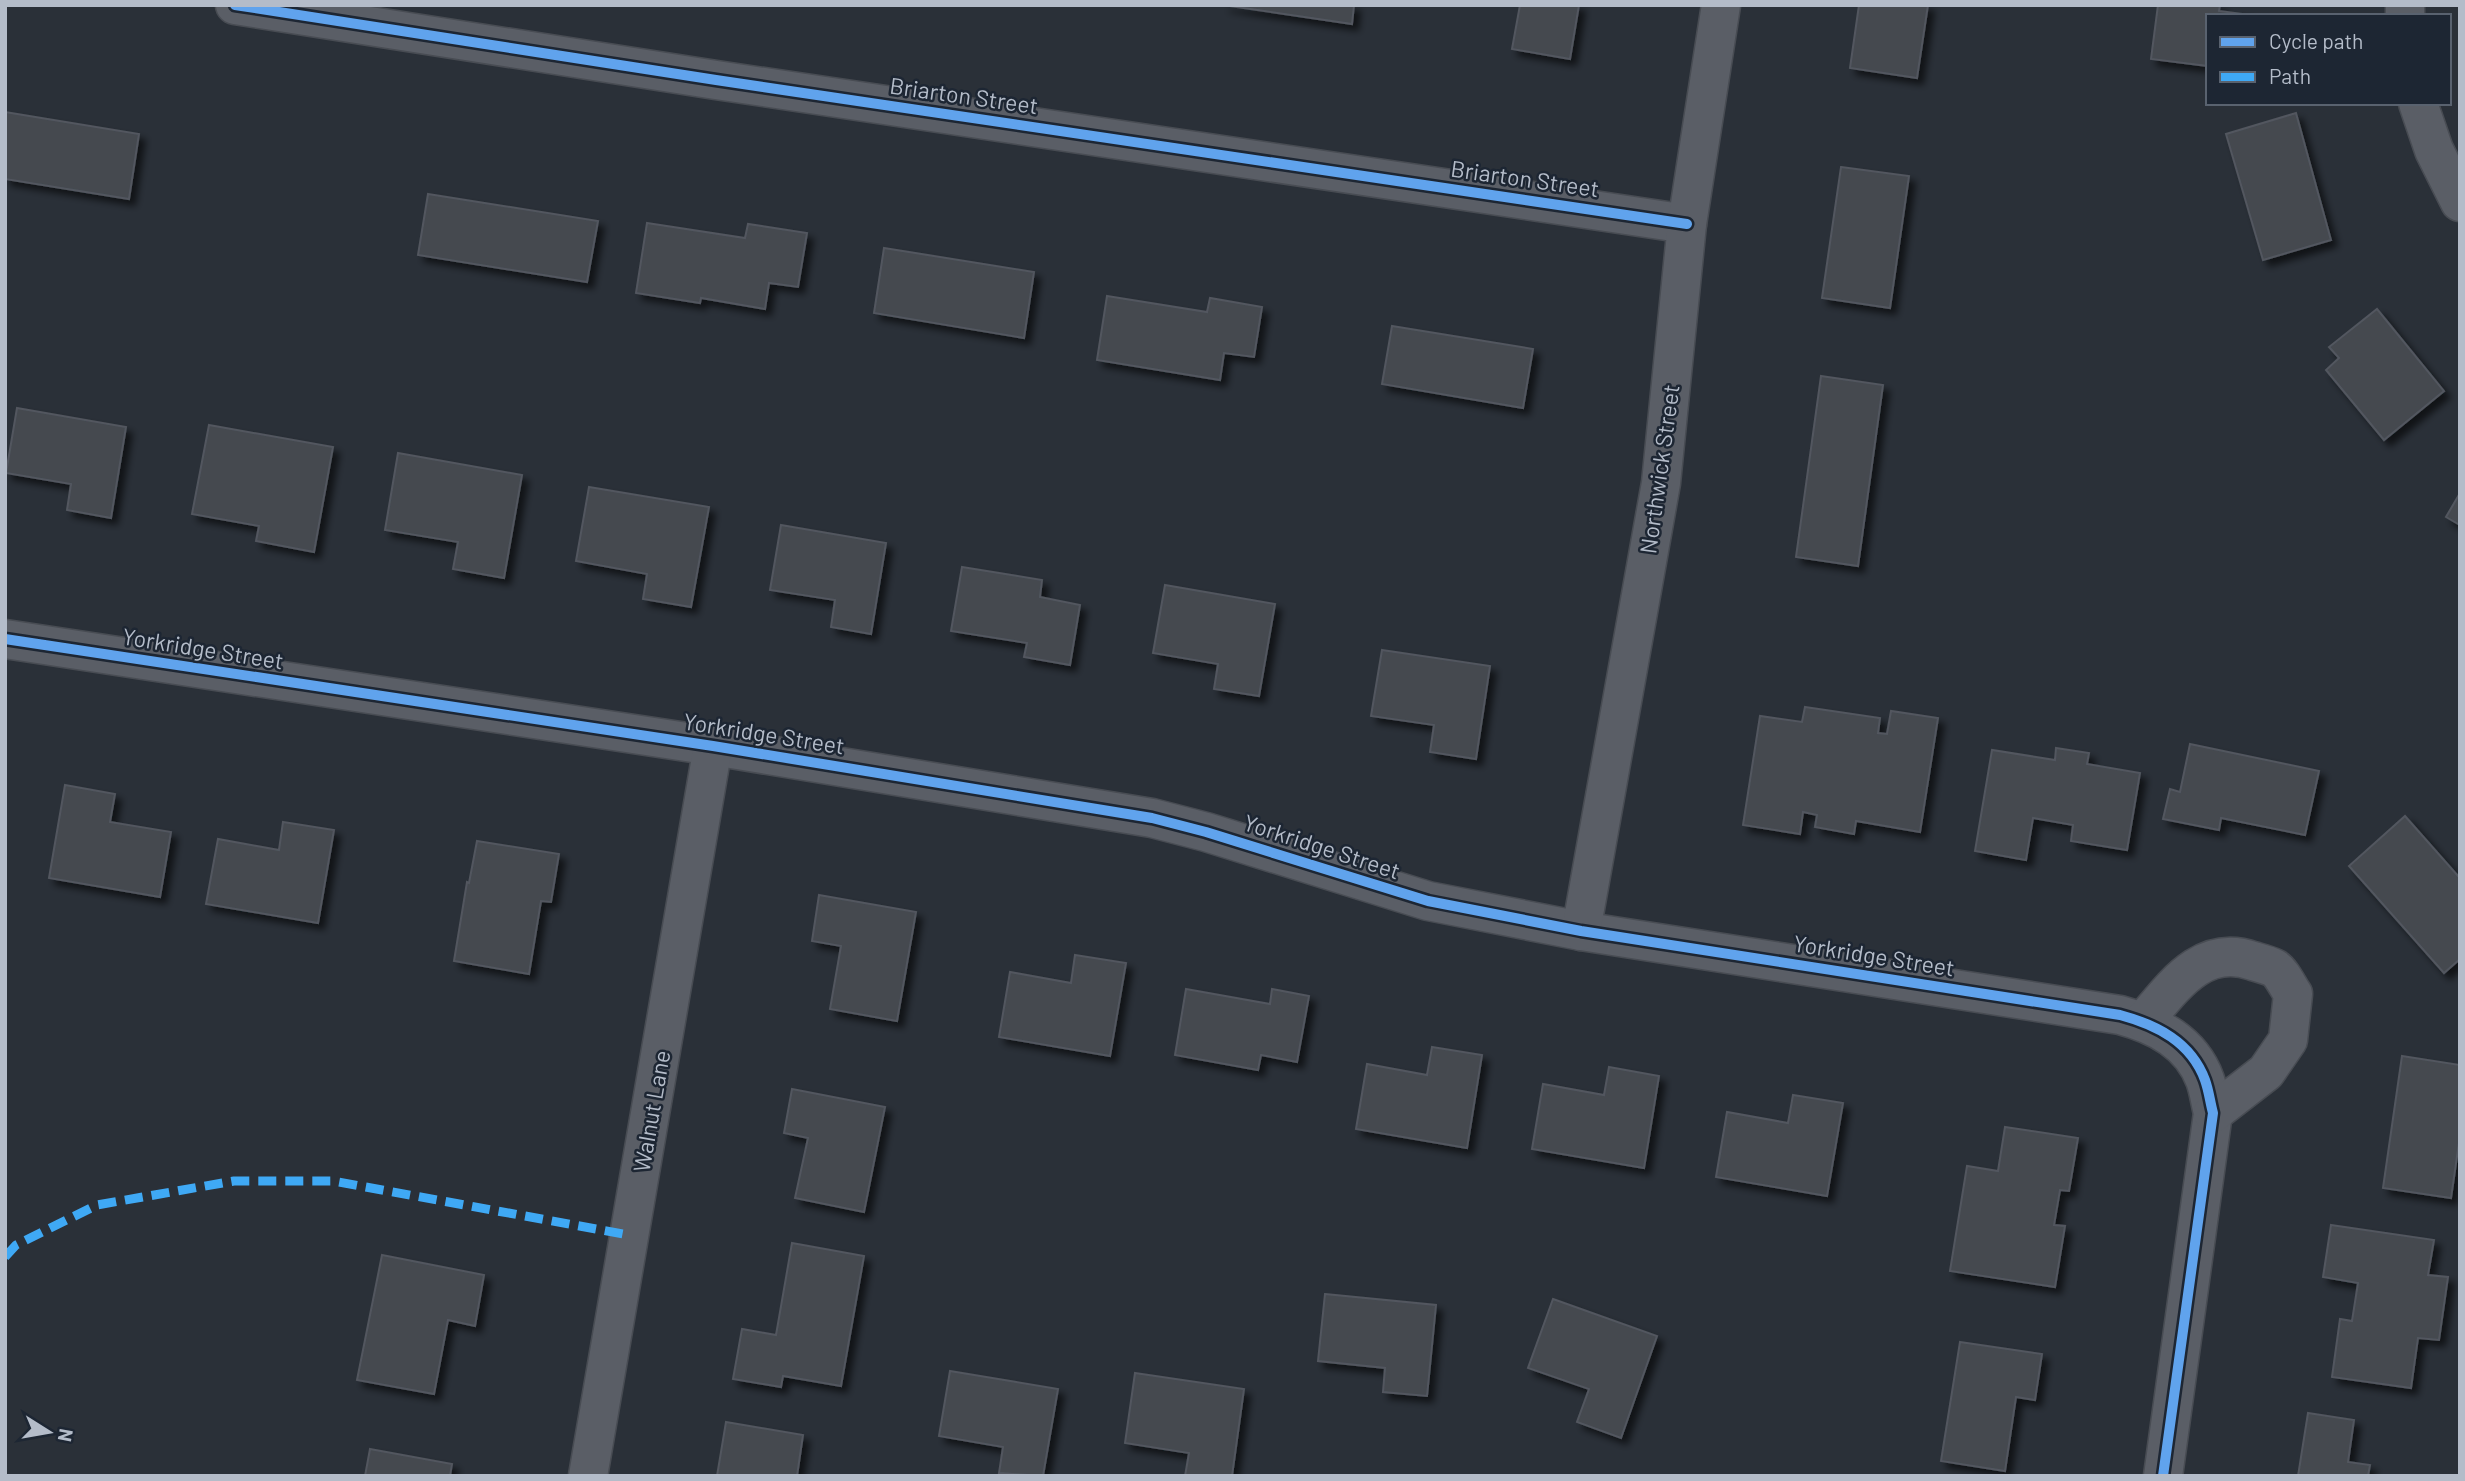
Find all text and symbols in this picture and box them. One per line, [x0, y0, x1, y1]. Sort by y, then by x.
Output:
legend [2206, 14, 2451, 105]
text: Cycle path [2269, 28, 2363, 53]
text: Path [2269, 63, 2311, 88]
street label: Briarton Street [888, 71, 1040, 119]
street label: Briarton Street [1449, 154, 1601, 202]
street label: Northwick Street [1633, 383, 1685, 555]
street label: Yorkridge Street [120, 621, 286, 675]
street label: Yorkridge Street [681, 706, 847, 760]
street label: Yorkridge Street [1240, 808, 1404, 884]
street label: Yorkridge Street [1791, 928, 1957, 982]
street label: Walnut Lane [627, 1048, 675, 1174]
north arrow [14, 1397, 84, 1467]
text: N [54, 1427, 79, 1444]

